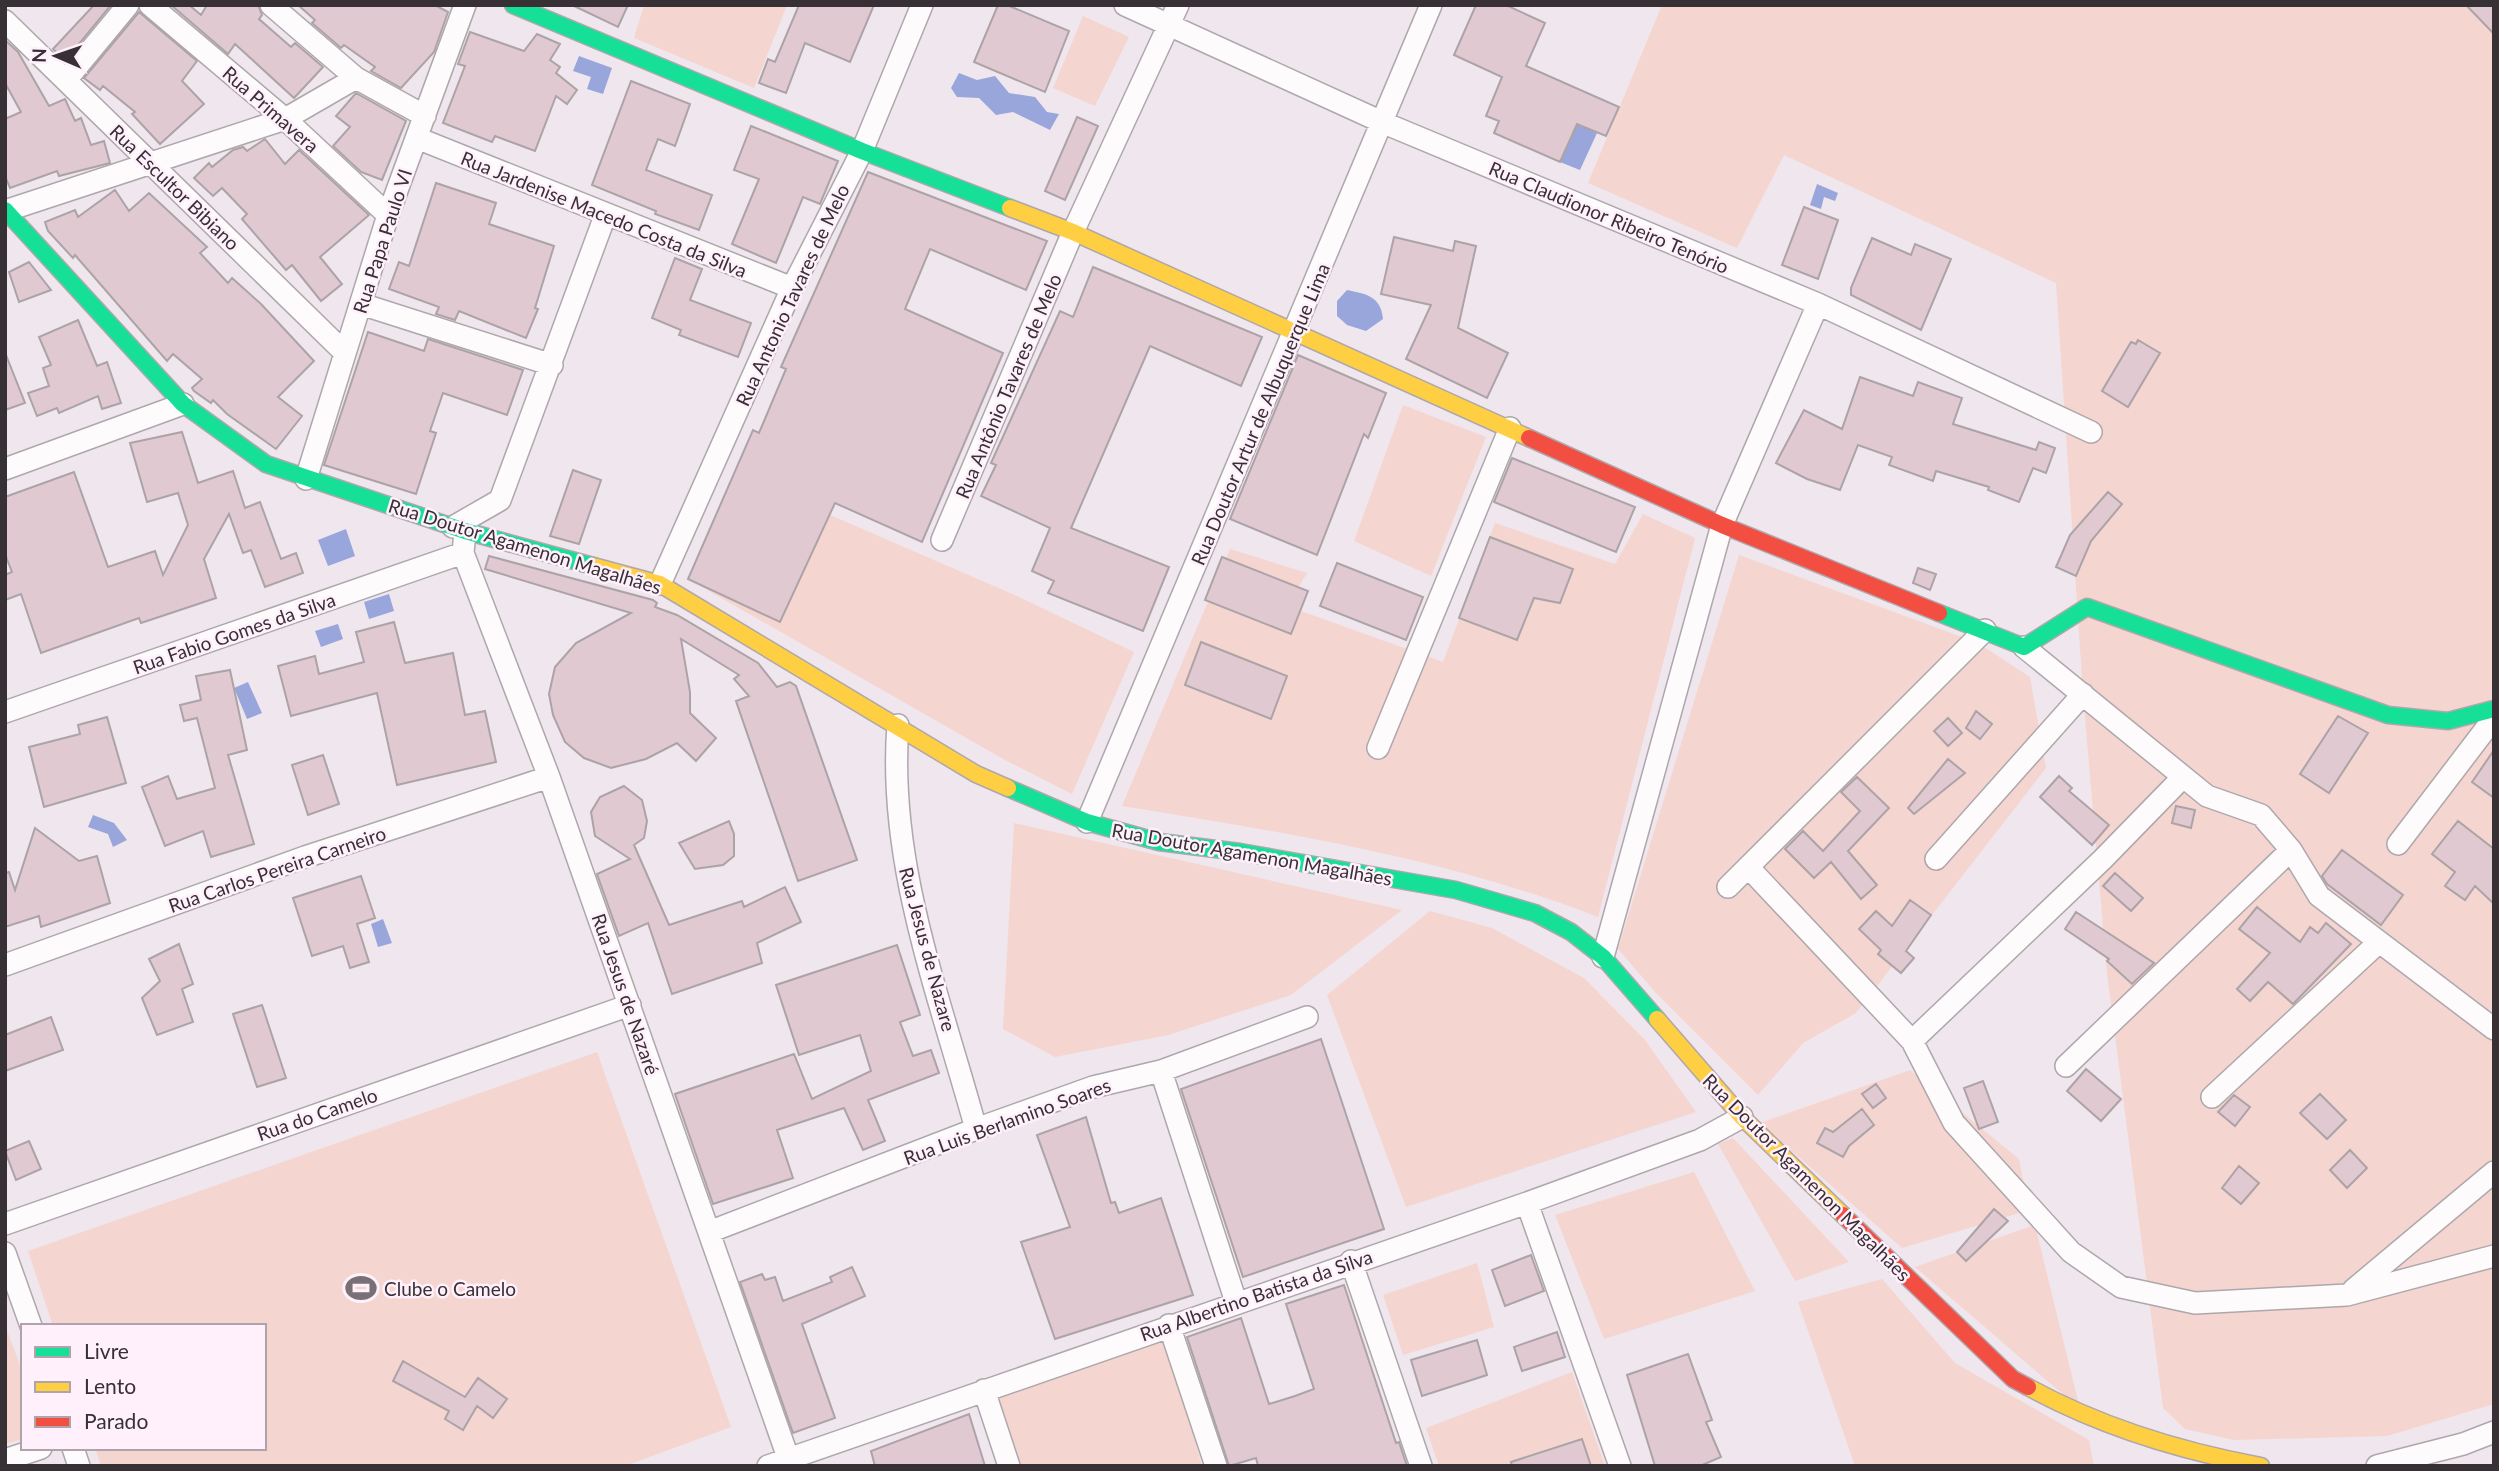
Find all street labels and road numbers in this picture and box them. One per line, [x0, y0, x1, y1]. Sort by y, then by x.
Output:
street label: Rua Primavera [218, 61, 324, 157]
street label: Rua Escultor Bibiano [105, 119, 245, 255]
street label: Rua Jardenise Macedo Costa da Silva [458, 146, 750, 282]
street label: Rua Claudionor Ribeiro Tenório [1486, 156, 1732, 278]
street label: Rua Papa Paulo VI [348, 166, 416, 316]
street label: Rua Antonio Tavares de Melo [730, 180, 854, 410]
street label: Rua Doutor Artur de Albuquerque Lima [1186, 260, 1334, 568]
street label: Rua Antônio Tavares de Melo [950, 270, 1066, 502]
street label: Rua Doutor Agamenon Magalhães [386, 493, 664, 599]
street label: Rua Fabio Gomes da Silva [130, 588, 338, 678]
street label: Rua Doutor Agamenon Magalhães [1110, 818, 1394, 890]
street label: Rua Carlos Pereira Carneiro [165, 821, 389, 917]
street label: Rua Jesus de Nazare [895, 864, 961, 1034]
street label: Rua Jesus de Nazaré [588, 910, 664, 1078]
street label: Rua Doutor Agamenon Magalhães [1698, 1068, 1916, 1286]
street label: Rua Luis Berlamino Soares [900, 1073, 1114, 1169]
street label: Rua do Camelo [254, 1083, 380, 1145]
street label: Rua Albertino Batista da Silva [1137, 1244, 1375, 1346]

